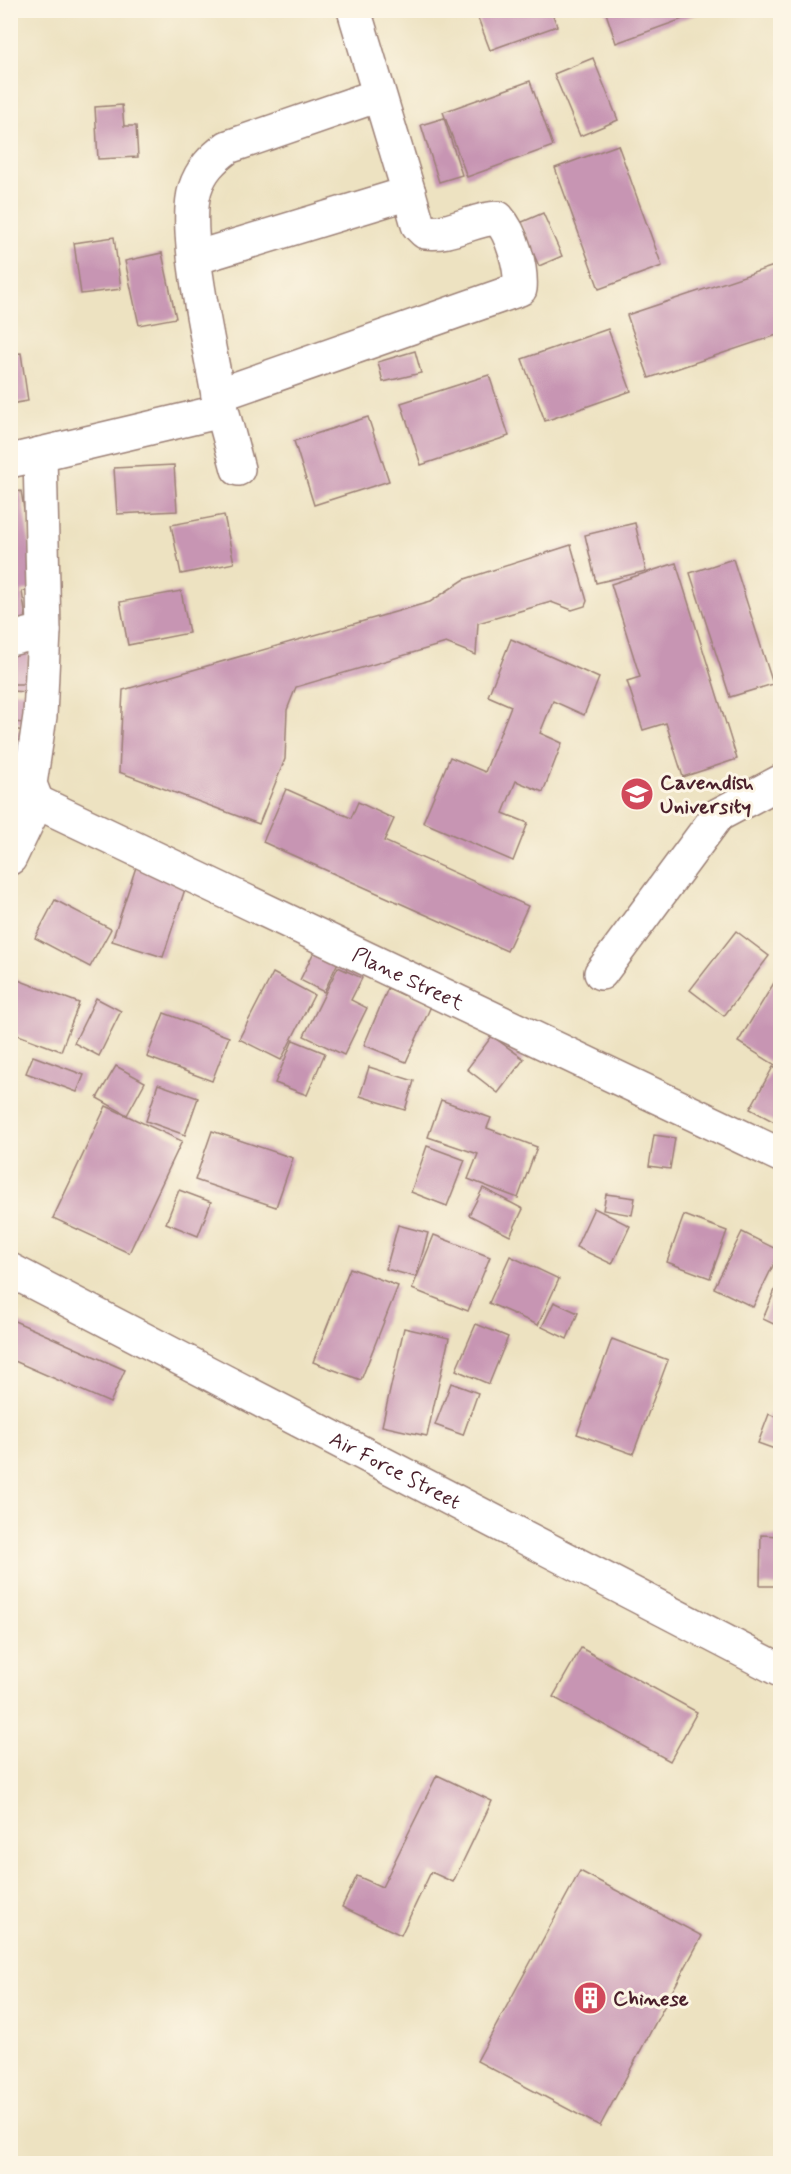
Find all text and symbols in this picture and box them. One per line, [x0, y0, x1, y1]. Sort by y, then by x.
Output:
place label: Cavendish University [660, 769, 754, 821]
school or university icon: Cavendish University [619, 776, 655, 812]
street label: Plane Street [347, 941, 469, 1018]
street label: Air Force Street [324, 1425, 465, 1517]
building icon: Chinese [572, 1980, 608, 2016]
place label: Chinese [613, 1985, 689, 2013]

